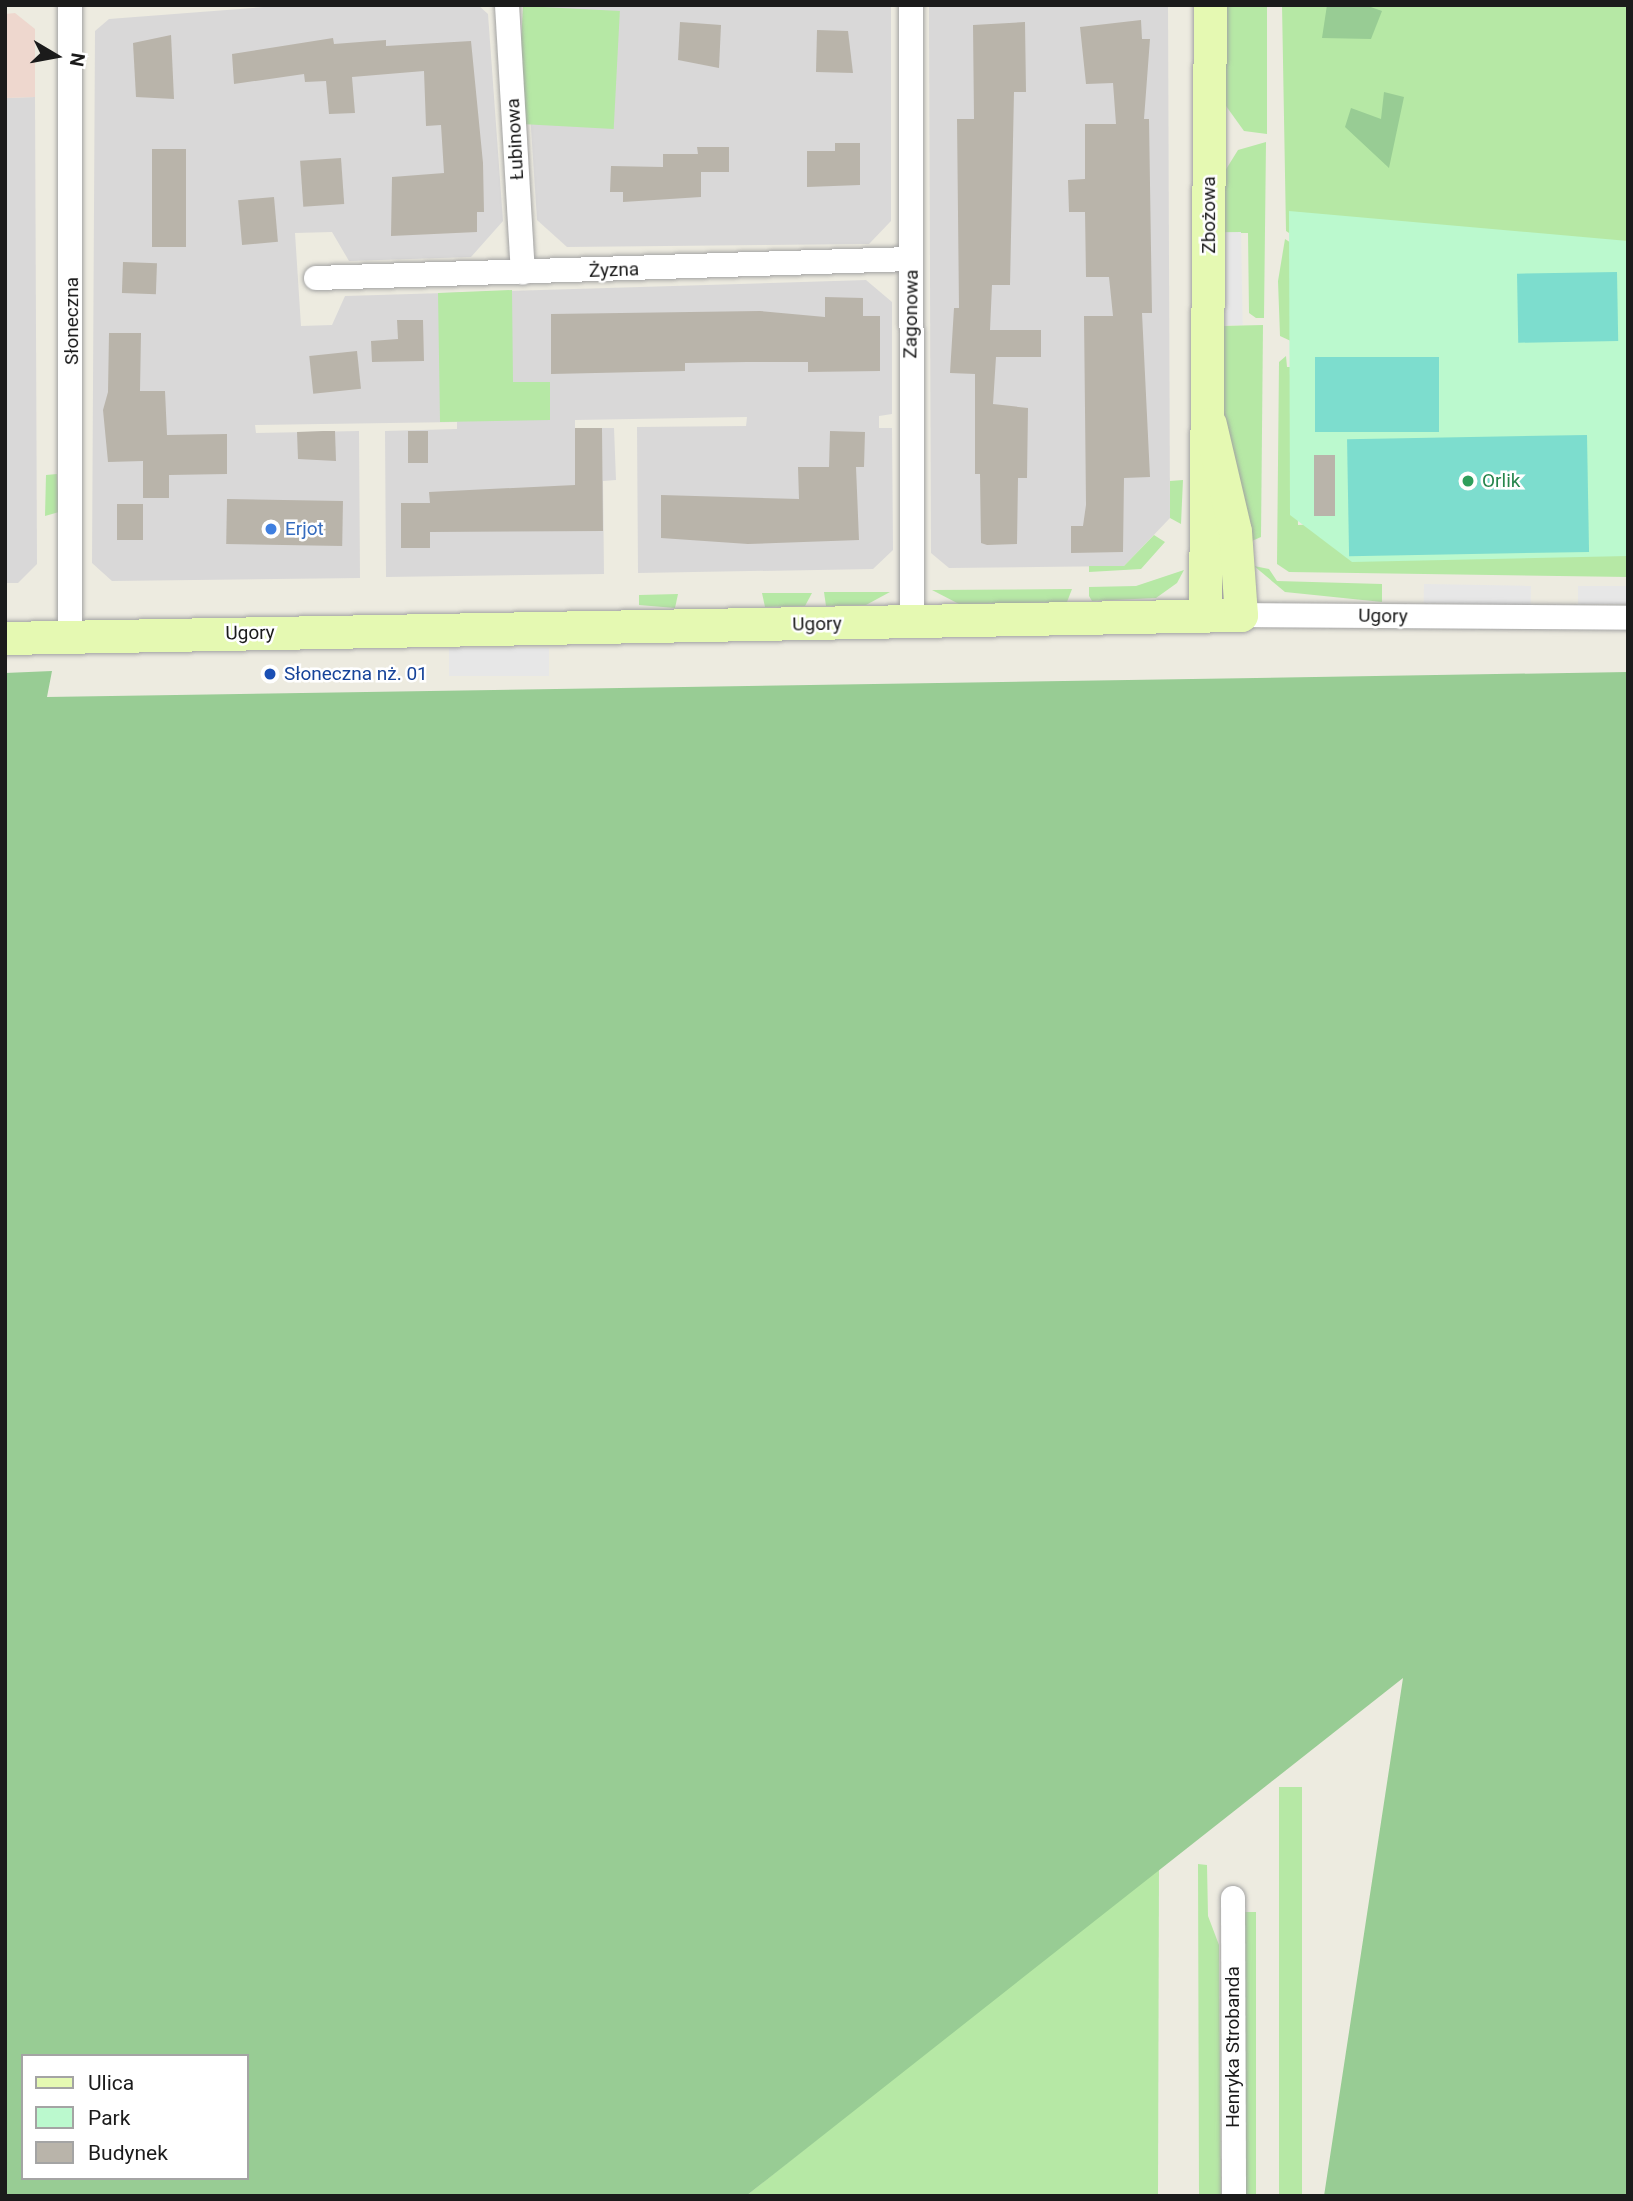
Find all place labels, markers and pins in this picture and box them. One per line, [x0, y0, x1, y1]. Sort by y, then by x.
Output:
place label: Orlik [1482, 470, 1520, 492]
marker: Orlik [1460, 473, 1476, 489]
place label: Erjot [285, 518, 324, 540]
marker: Erjot [263, 521, 279, 537]
place label: Słoneczna nż. 01 [284, 663, 428, 685]
marker: Słoneczna nż. 01 [262, 666, 278, 682]

